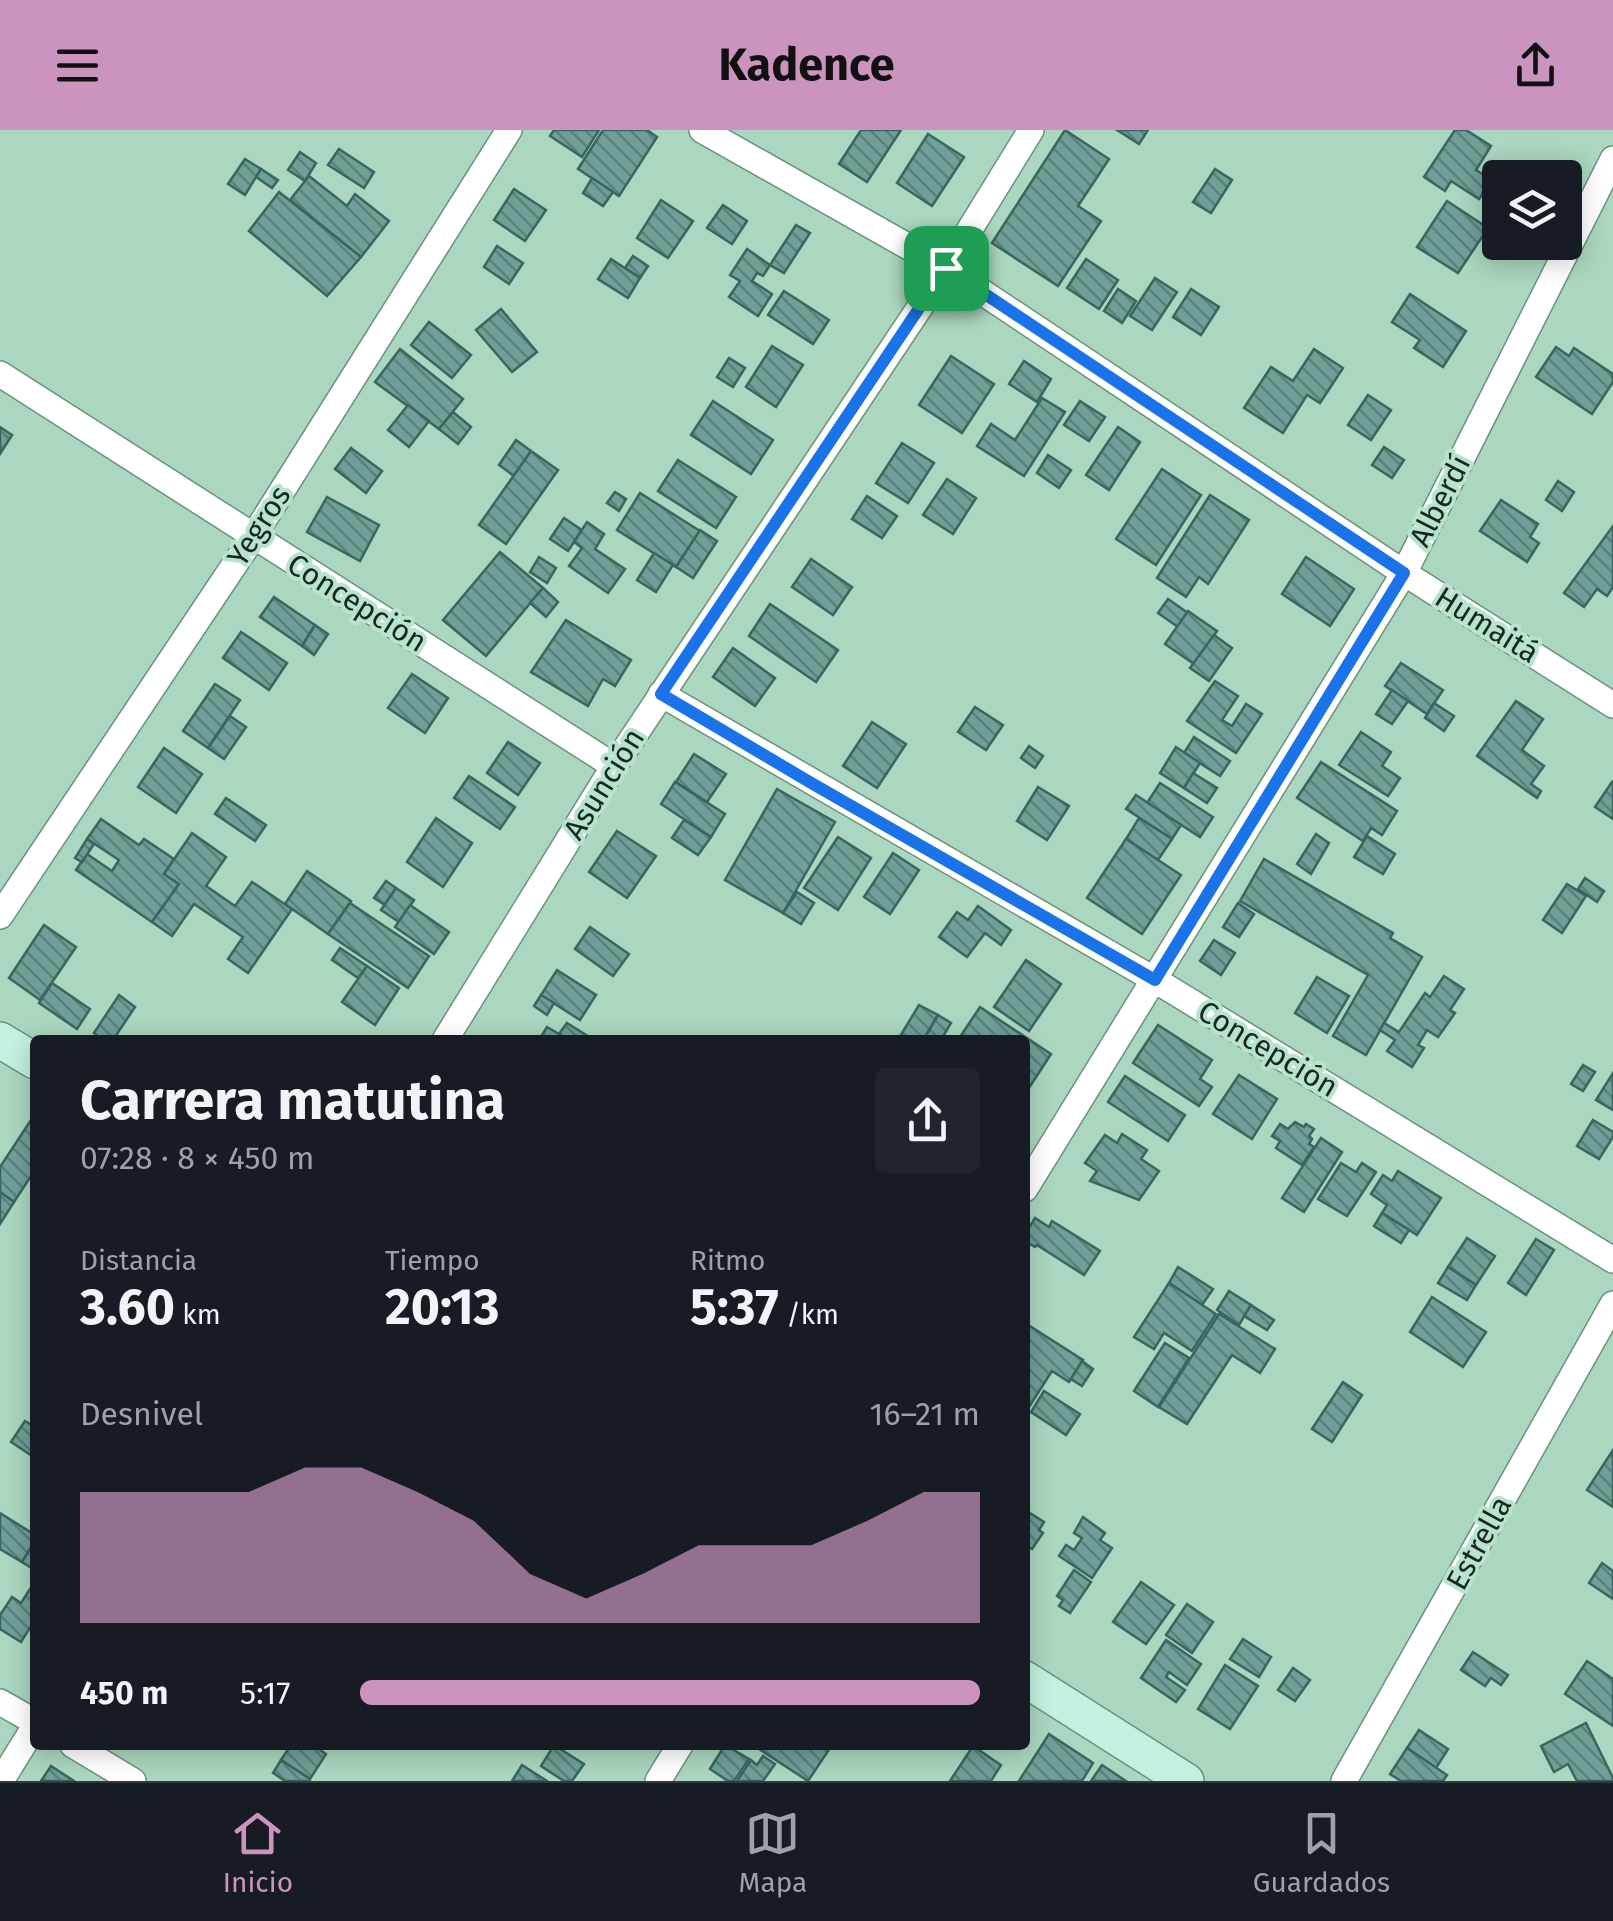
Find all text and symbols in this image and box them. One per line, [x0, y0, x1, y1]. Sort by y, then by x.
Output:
icon: menu [50, 38, 105, 93]
text: Kadence [718, 38, 895, 92]
icon: share [1508, 38, 1563, 93]
map controls [1482, 160, 1582, 260]
button: layers [1482, 160, 1582, 260]
pin [904, 226, 989, 311]
icon: arrive [919, 241, 974, 296]
street label: Alberdí [1402, 449, 1478, 553]
street label: Yegros [220, 479, 298, 573]
street label: Concepción [281, 546, 433, 660]
street label: Humaitá [1429, 579, 1545, 671]
street label: Asunción [556, 722, 652, 846]
street label: Concepción [1191, 993, 1345, 1105]
text: Carrera matutina [80, 1068, 505, 1134]
button: share [875, 1068, 980, 1173]
text: 07:28 · 8 × 450 m [80, 1139, 314, 1177]
text: Distancia [80, 1244, 197, 1277]
text: Tiempo [385, 1244, 480, 1277]
text: Ritmo [690, 1244, 765, 1277]
text: 3.60 [80, 1277, 175, 1337]
text: 20:13 [385, 1277, 500, 1337]
text: 5:37 [690, 1277, 779, 1337]
text: km [175, 1298, 221, 1331]
text: /km [779, 1298, 839, 1331]
text: Desnivel [80, 1395, 203, 1433]
text: 16–21 m [870, 1395, 980, 1433]
street label: Estrella [1439, 1490, 1519, 1596]
text: 450 m [80, 1674, 168, 1712]
text: 5:17 [240, 1674, 291, 1712]
tab: Inicio [223, 1806, 293, 1899]
tab: Mapa [739, 1806, 807, 1899]
tab: Guardados [1253, 1806, 1390, 1899]

